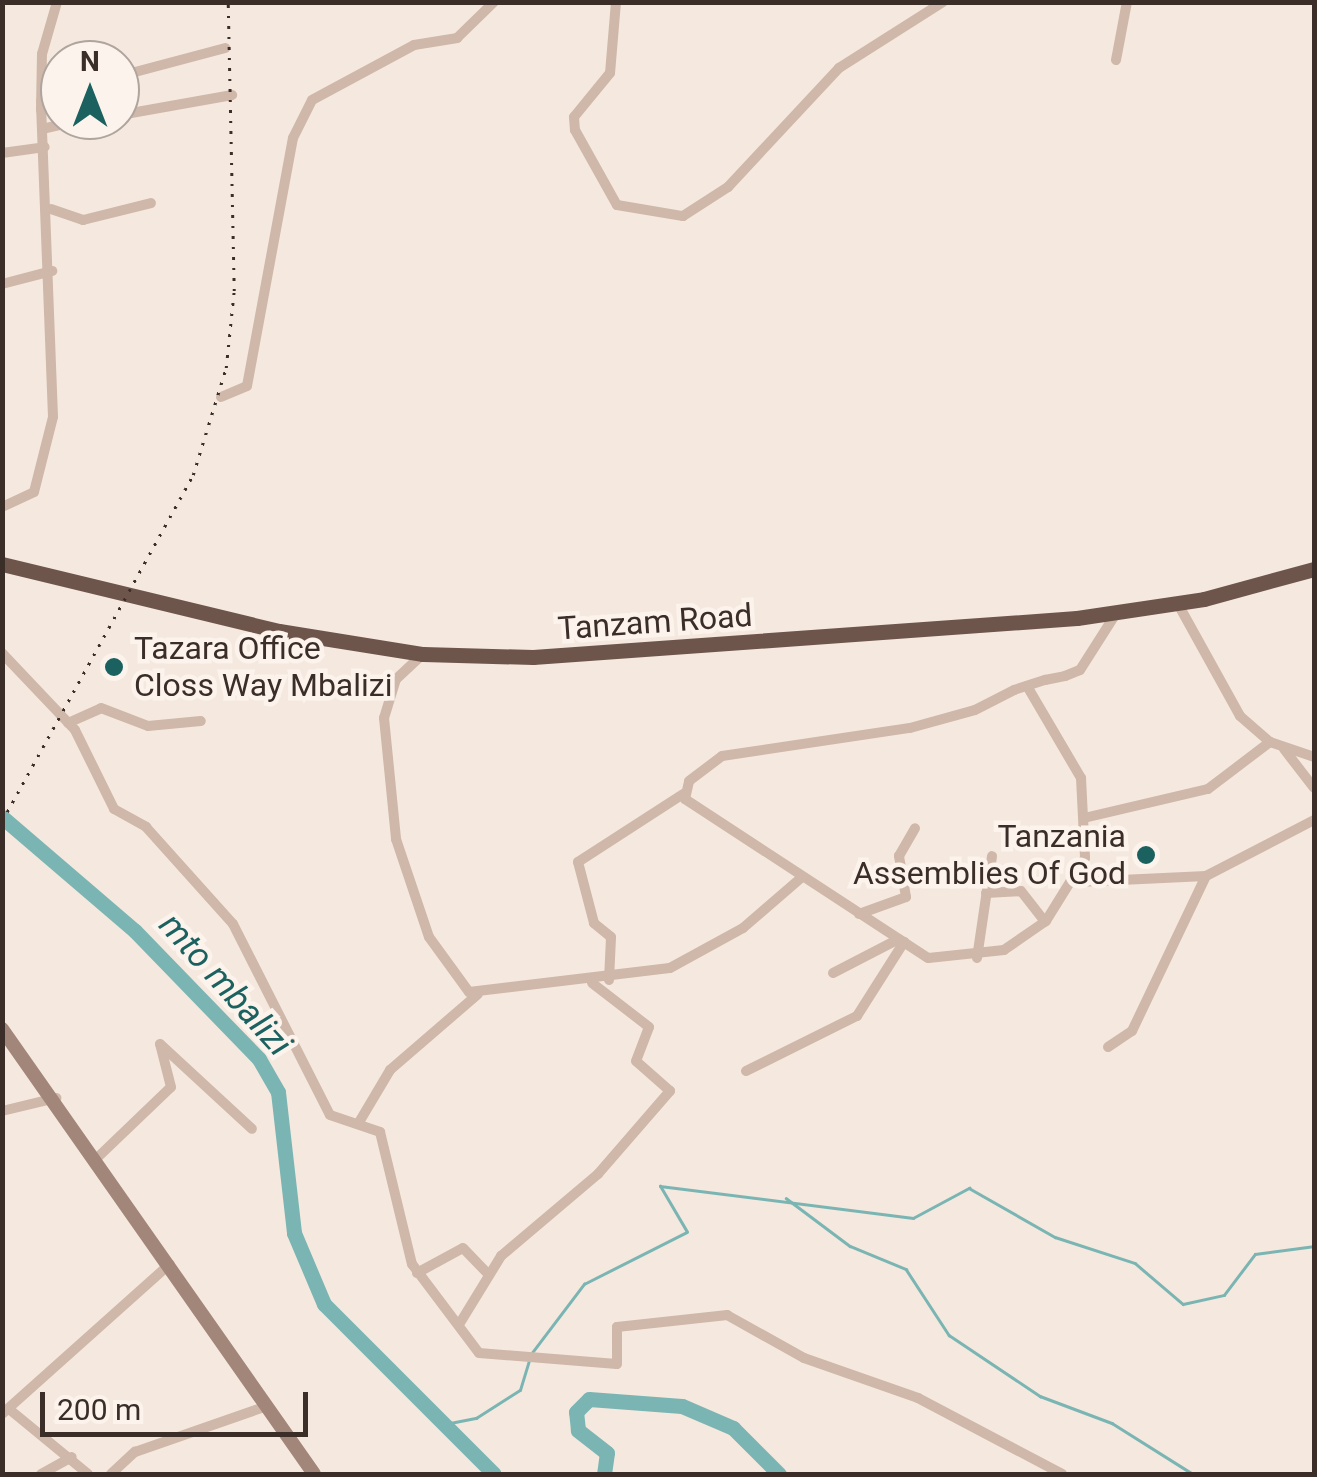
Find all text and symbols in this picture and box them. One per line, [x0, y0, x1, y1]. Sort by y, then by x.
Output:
north arrow [40, 40, 140, 140]
text: N [80, 45, 100, 78]
street label: Tanzam Road [556, 596, 754, 648]
place label: Tazara Office Closs Way Mbalizi [134, 630, 392, 705]
marker: Tazara Office Closs Way Mbalizi [103, 656, 125, 678]
place label: Tanzania Assemblies Of God [853, 818, 1126, 893]
marker: Tanzania Assemblies Of God [1135, 844, 1157, 866]
water label: mto mbalizi [150, 905, 300, 1065]
scale bar [45, 1372, 312, 1434]
text: 200 m [57, 1392, 141, 1427]

